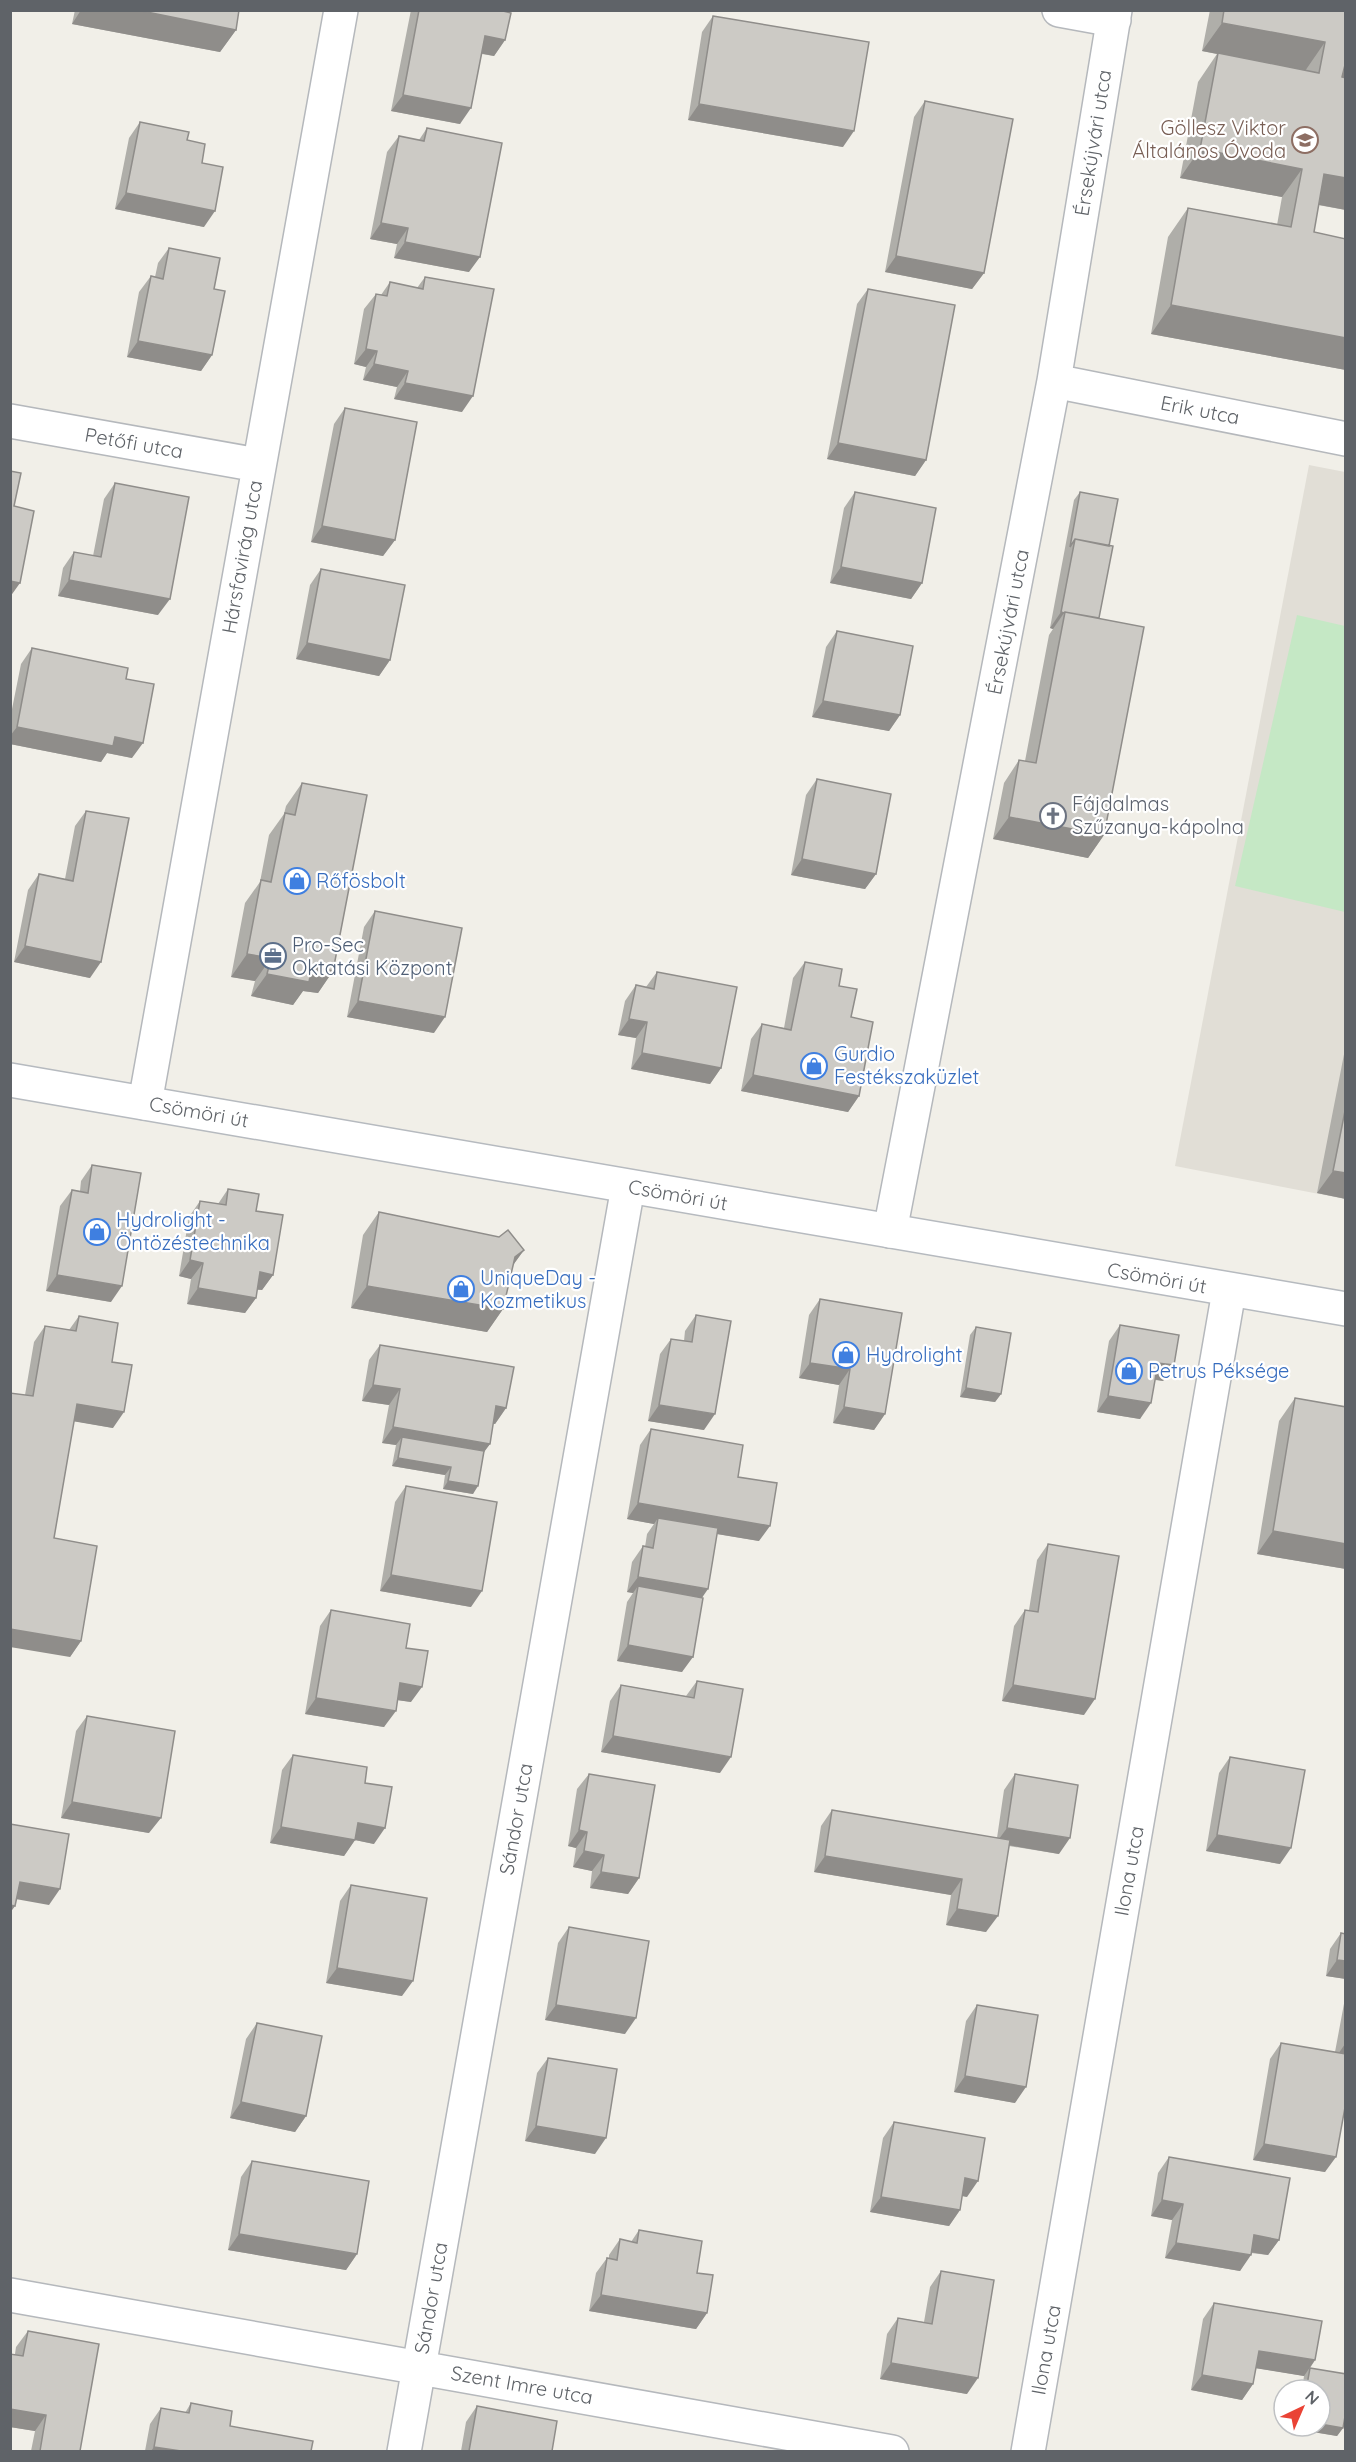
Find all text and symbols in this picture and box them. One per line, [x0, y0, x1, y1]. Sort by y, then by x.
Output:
street label: Érsekújvári utca [1069, 68, 1116, 218]
place label: Göllesz Viktor Általános Óvoda [1132, 115, 1286, 163]
school or university icon: Göllesz Viktor Általános Óvoda [1290, 125, 1320, 155]
street label: Erik utca [1158, 390, 1242, 429]
street label: Petőfi utca [83, 422, 185, 463]
street label: Hársfavirág utca [216, 478, 267, 636]
street label: Érsekújvári utca [981, 547, 1034, 697]
place label: Fájdalmas Szűzanya-kápolna [1072, 791, 1244, 839]
church icon: Fájdalmas Szűzanya-kápolna [1038, 801, 1068, 831]
shop icon: Rőfösbolt [282, 866, 312, 896]
place label: Rőfösbolt [316, 868, 406, 893]
place label: Pro-Sec Oktatási Központ [292, 932, 453, 980]
office icon: Pro-Sec Oktatási Központ [258, 941, 288, 971]
place label: Gurdio Festékszaküzlet [834, 1041, 980, 1089]
shop icon: Gurdio Festékszaküzlet [799, 1051, 829, 1081]
street label: Csömöri út [147, 1090, 251, 1133]
street label: Csömöri út [626, 1173, 730, 1216]
place label: Hydrolight - Öntözéstechnika [116, 1207, 270, 1255]
shop icon: Hydrolight - Öntözéstechnika [82, 1217, 112, 1247]
street label: Csömöri út [1105, 1256, 1209, 1299]
place label: UniqueDay - Kozmetikus [480, 1265, 596, 1313]
shop icon: UniqueDay - Kozmetikus [446, 1274, 476, 1304]
shop icon: Hydrolight [831, 1340, 861, 1370]
place label: Hydrolight [866, 1342, 963, 1367]
shop icon: Petrus Péksége [1114, 1356, 1144, 1386]
place label: Petrus Péksége [1148, 1358, 1289, 1383]
street label: Sándor utca [493, 1761, 538, 1877]
street label: Ilona utca [1108, 1824, 1149, 1918]
street label: Sándor utca [408, 2240, 453, 2356]
street label: Ilona utca [1025, 2303, 1066, 2397]
street label: Szent Imre utca [449, 2360, 595, 2409]
north arrow [1272, 2378, 1332, 2438]
text: N [1301, 2386, 1324, 2408]

